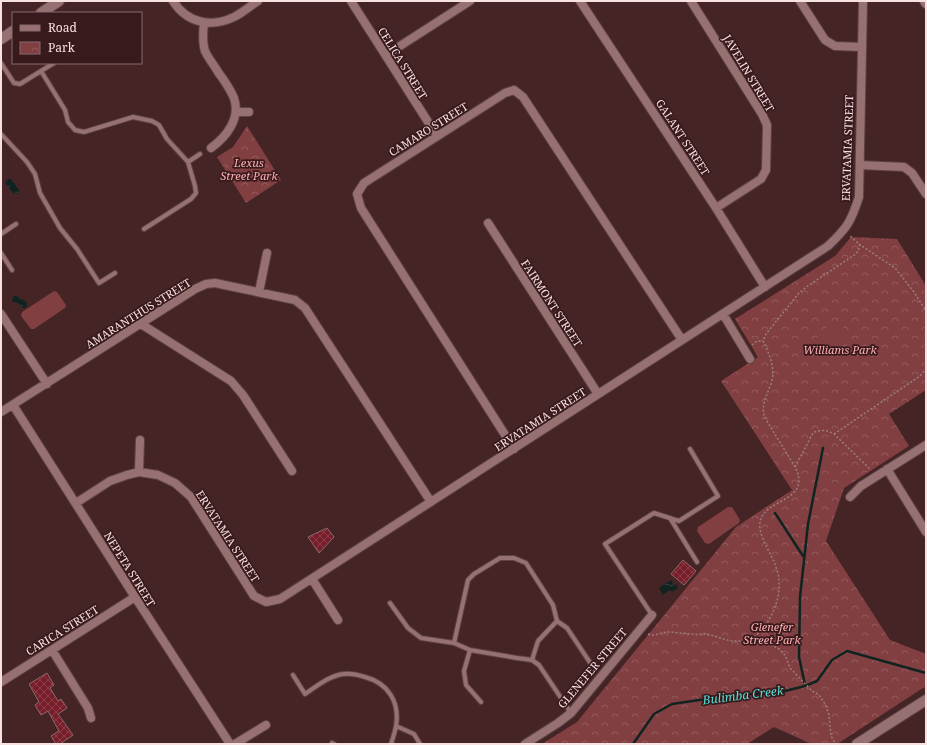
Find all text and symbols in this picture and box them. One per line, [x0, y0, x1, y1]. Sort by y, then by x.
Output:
legend [12, 12, 142, 64]
text: Road [48, 19, 78, 36]
street label: CELICA STREET [375, 24, 431, 102]
street label: JAVELIN STREET [720, 31, 778, 115]
text: Park [48, 39, 76, 56]
street label: ERVATAMIA STREET [838, 94, 856, 201]
street label: GALANT STREET [653, 96, 713, 178]
street label: CAMARO STREET [386, 98, 471, 159]
park label: Lexus Street Park [220, 155, 278, 183]
street label: FAIRMONT STREET [518, 256, 586, 350]
street label: AMARANTHUS STREET [82, 274, 194, 352]
park label: Williams Park [803, 342, 878, 357]
street label: ERVATAMIA STREET [491, 384, 589, 454]
street label: ERVATAMIA STREET [193, 487, 263, 585]
street label: NEPETA STREET [101, 529, 159, 609]
street label: CARICA STREET [23, 601, 102, 658]
park label: Glenefer Street Park [743, 619, 801, 647]
street label: GLENEFER STREET [554, 625, 630, 711]
water label: Bulimba Creek [701, 681, 786, 709]

